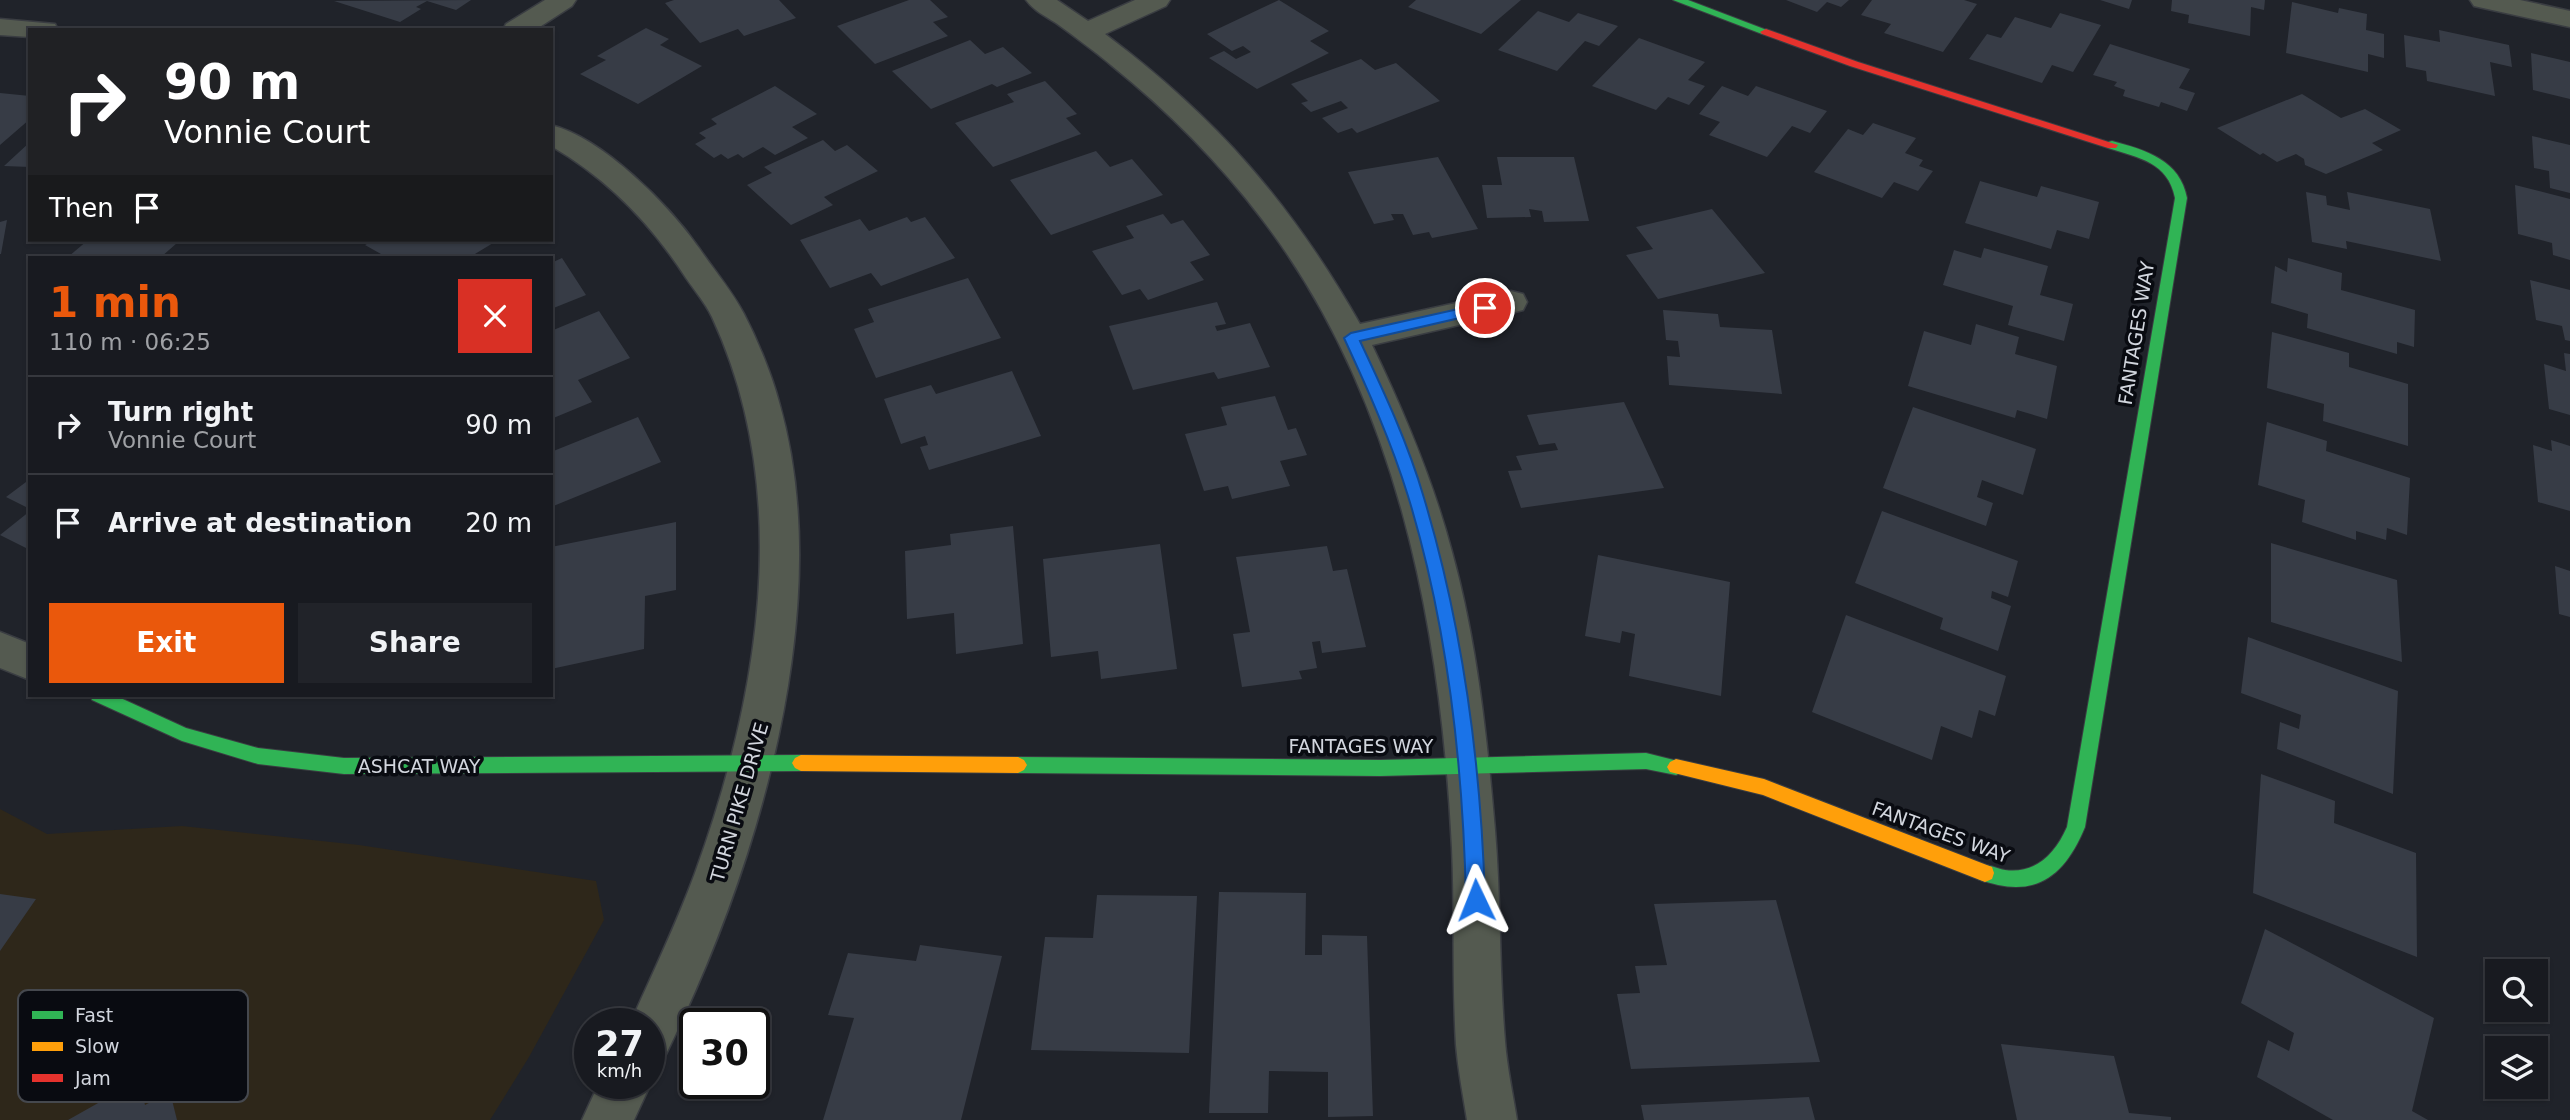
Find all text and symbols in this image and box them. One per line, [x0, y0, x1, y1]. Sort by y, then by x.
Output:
text: 90 m [164, 54, 300, 111]
icon: right [49, 56, 140, 147]
text: Vonnie Court [164, 113, 370, 151]
icon: arrive [128, 189, 166, 227]
text: Then [49, 193, 114, 223]
street label: FANTAGES WAY [2114, 259, 2158, 406]
text: 1 min [49, 278, 181, 327]
pin [1455, 278, 1515, 338]
button: close [458, 279, 532, 353]
icon: arrive [1466, 289, 1504, 327]
text: 110 m · 06:25 [49, 329, 211, 355]
text: Turn right [108, 397, 253, 427]
icon: right [49, 406, 87, 444]
text: 90 m [465, 410, 532, 440]
text: Vonnie Court [108, 427, 256, 453]
icon: arrive [49, 504, 87, 542]
text: Arrive at destination [108, 508, 412, 538]
text: 20 m [465, 508, 532, 538]
button: Exit [49, 603, 284, 683]
button: Share [298, 603, 532, 683]
street label: TURN PIKE DRIVE [705, 720, 772, 885]
street label: FANTAGES WAY [1289, 735, 1434, 757]
street label: ASHCAT WAY [358, 755, 481, 777]
street label: FANTAGES WAY [1869, 797, 2013, 867]
position arrow [1439, 863, 1513, 937]
map controls [2485, 959, 2548, 1099]
button: search [2485, 959, 2548, 1022]
legend [18, 990, 248, 1102]
text: Fast [75, 1004, 113, 1026]
speed limit sign: 30 [679, 1008, 770, 1099]
text: 27 [595, 1024, 644, 1064]
text: Slow [75, 1035, 120, 1057]
button: layers [2485, 1036, 2548, 1099]
text: km/h [597, 1060, 642, 1081]
text: Jam [74, 1067, 111, 1089]

